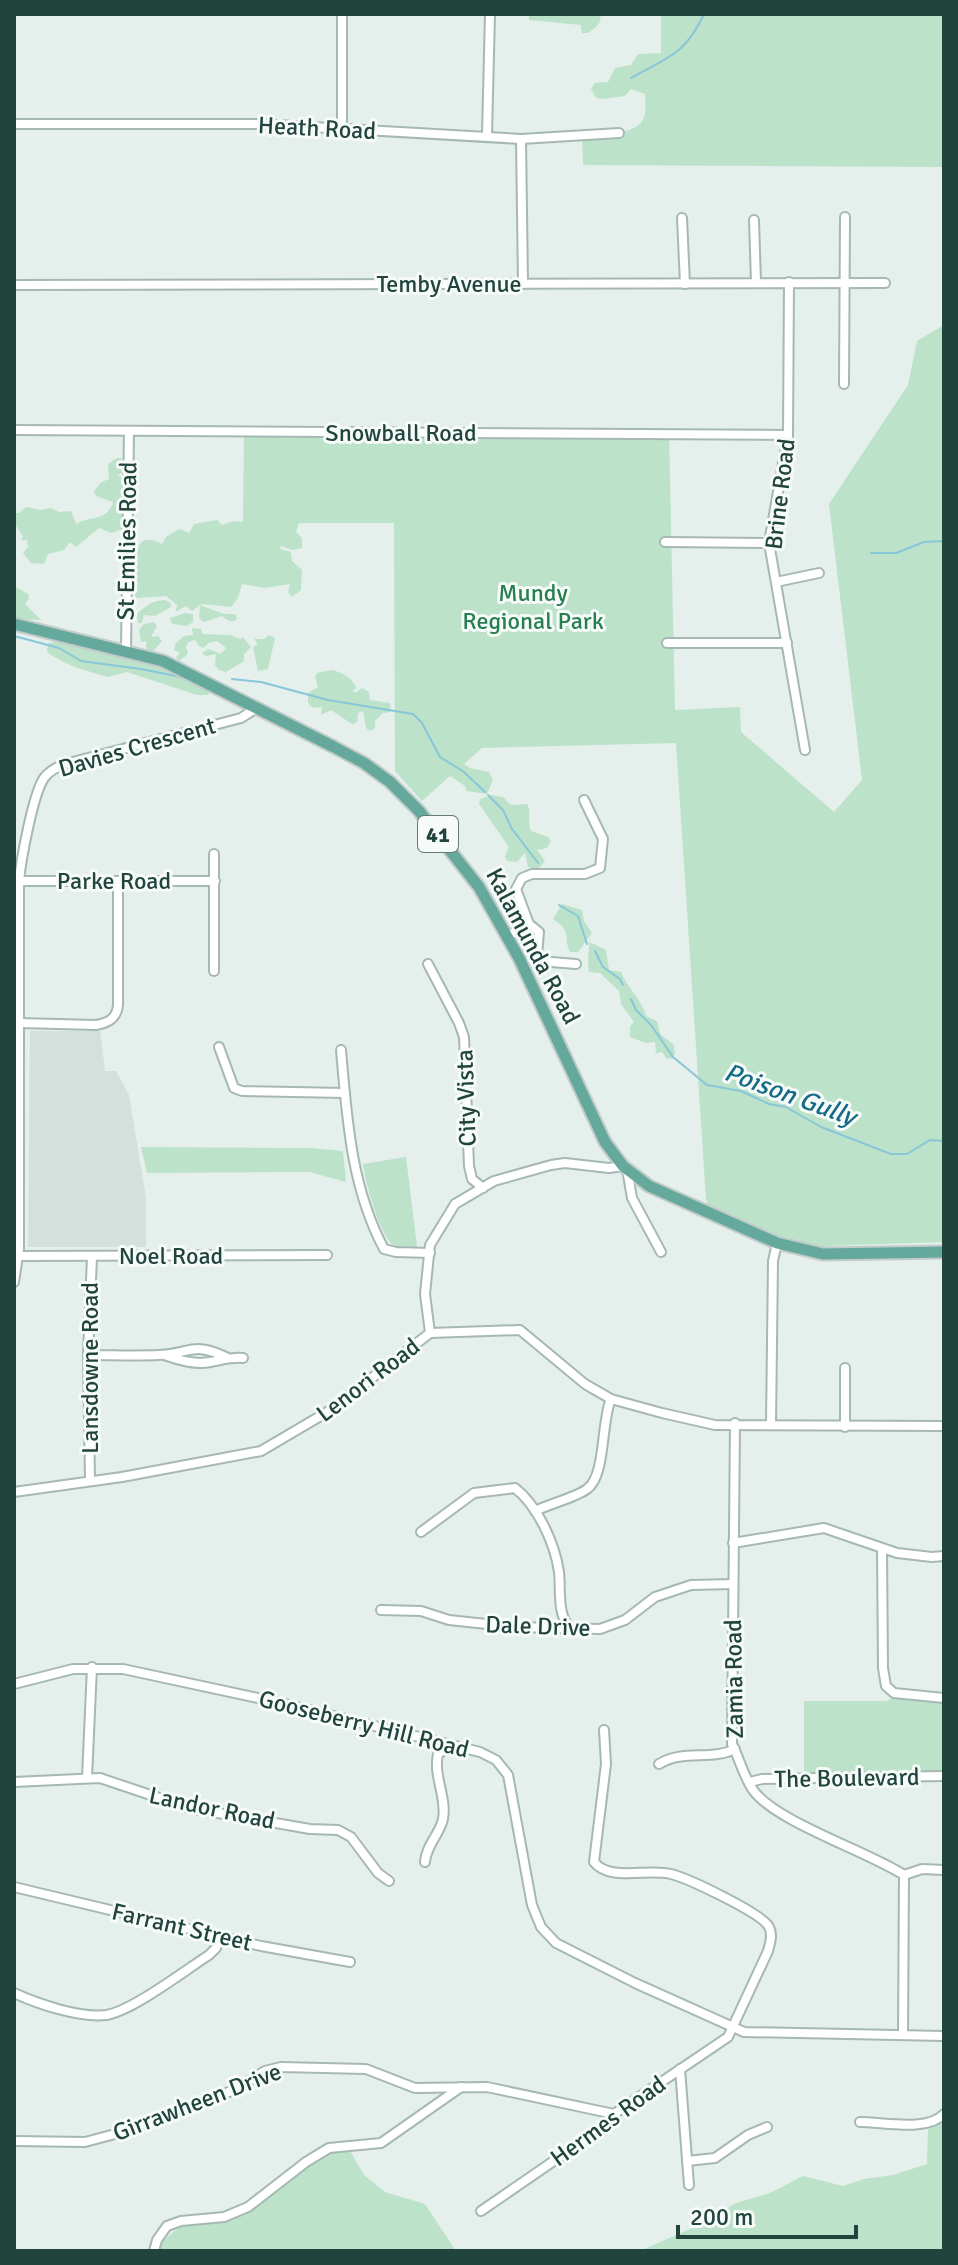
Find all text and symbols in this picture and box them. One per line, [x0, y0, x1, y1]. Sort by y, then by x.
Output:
street label: Heath Road [257, 110, 377, 146]
street label: Temby Avenue [376, 269, 522, 299]
street label: Snowball Road [325, 418, 477, 448]
street label: Brine Road [758, 437, 802, 551]
street label: St Emilies Road [111, 461, 143, 621]
park label: Mundy Regional Park [462, 578, 604, 636]
street label: Davies Crescent [55, 710, 219, 784]
road number: 41 [418, 816, 458, 852]
street label: Kalamunda Road [479, 863, 587, 1029]
street label: Parke Road [57, 866, 171, 896]
street label: City Vista [449, 1049, 483, 1147]
water label: Poison Gully [720, 1057, 863, 1134]
street label: Noel Road [119, 1241, 223, 1271]
street label: Lansdowne Road [75, 1282, 105, 1454]
street label: Lenori Road [310, 1331, 426, 1429]
street label: Dale Drive [485, 1609, 591, 1643]
street label: Zamia Road [718, 1619, 750, 1739]
street label: Gooseberry Hill Road [256, 1683, 472, 1765]
street label: The Boulevard [774, 1762, 920, 1794]
street label: Landor Road [146, 1780, 278, 1836]
street label: Farrant Street [109, 1896, 255, 1958]
street label: Girrawheen Drive [109, 2056, 285, 2148]
street label: Hermes Road [544, 2069, 672, 2173]
scale bar [678, 2189, 856, 2239]
text: 200 m [690, 2202, 753, 2232]

